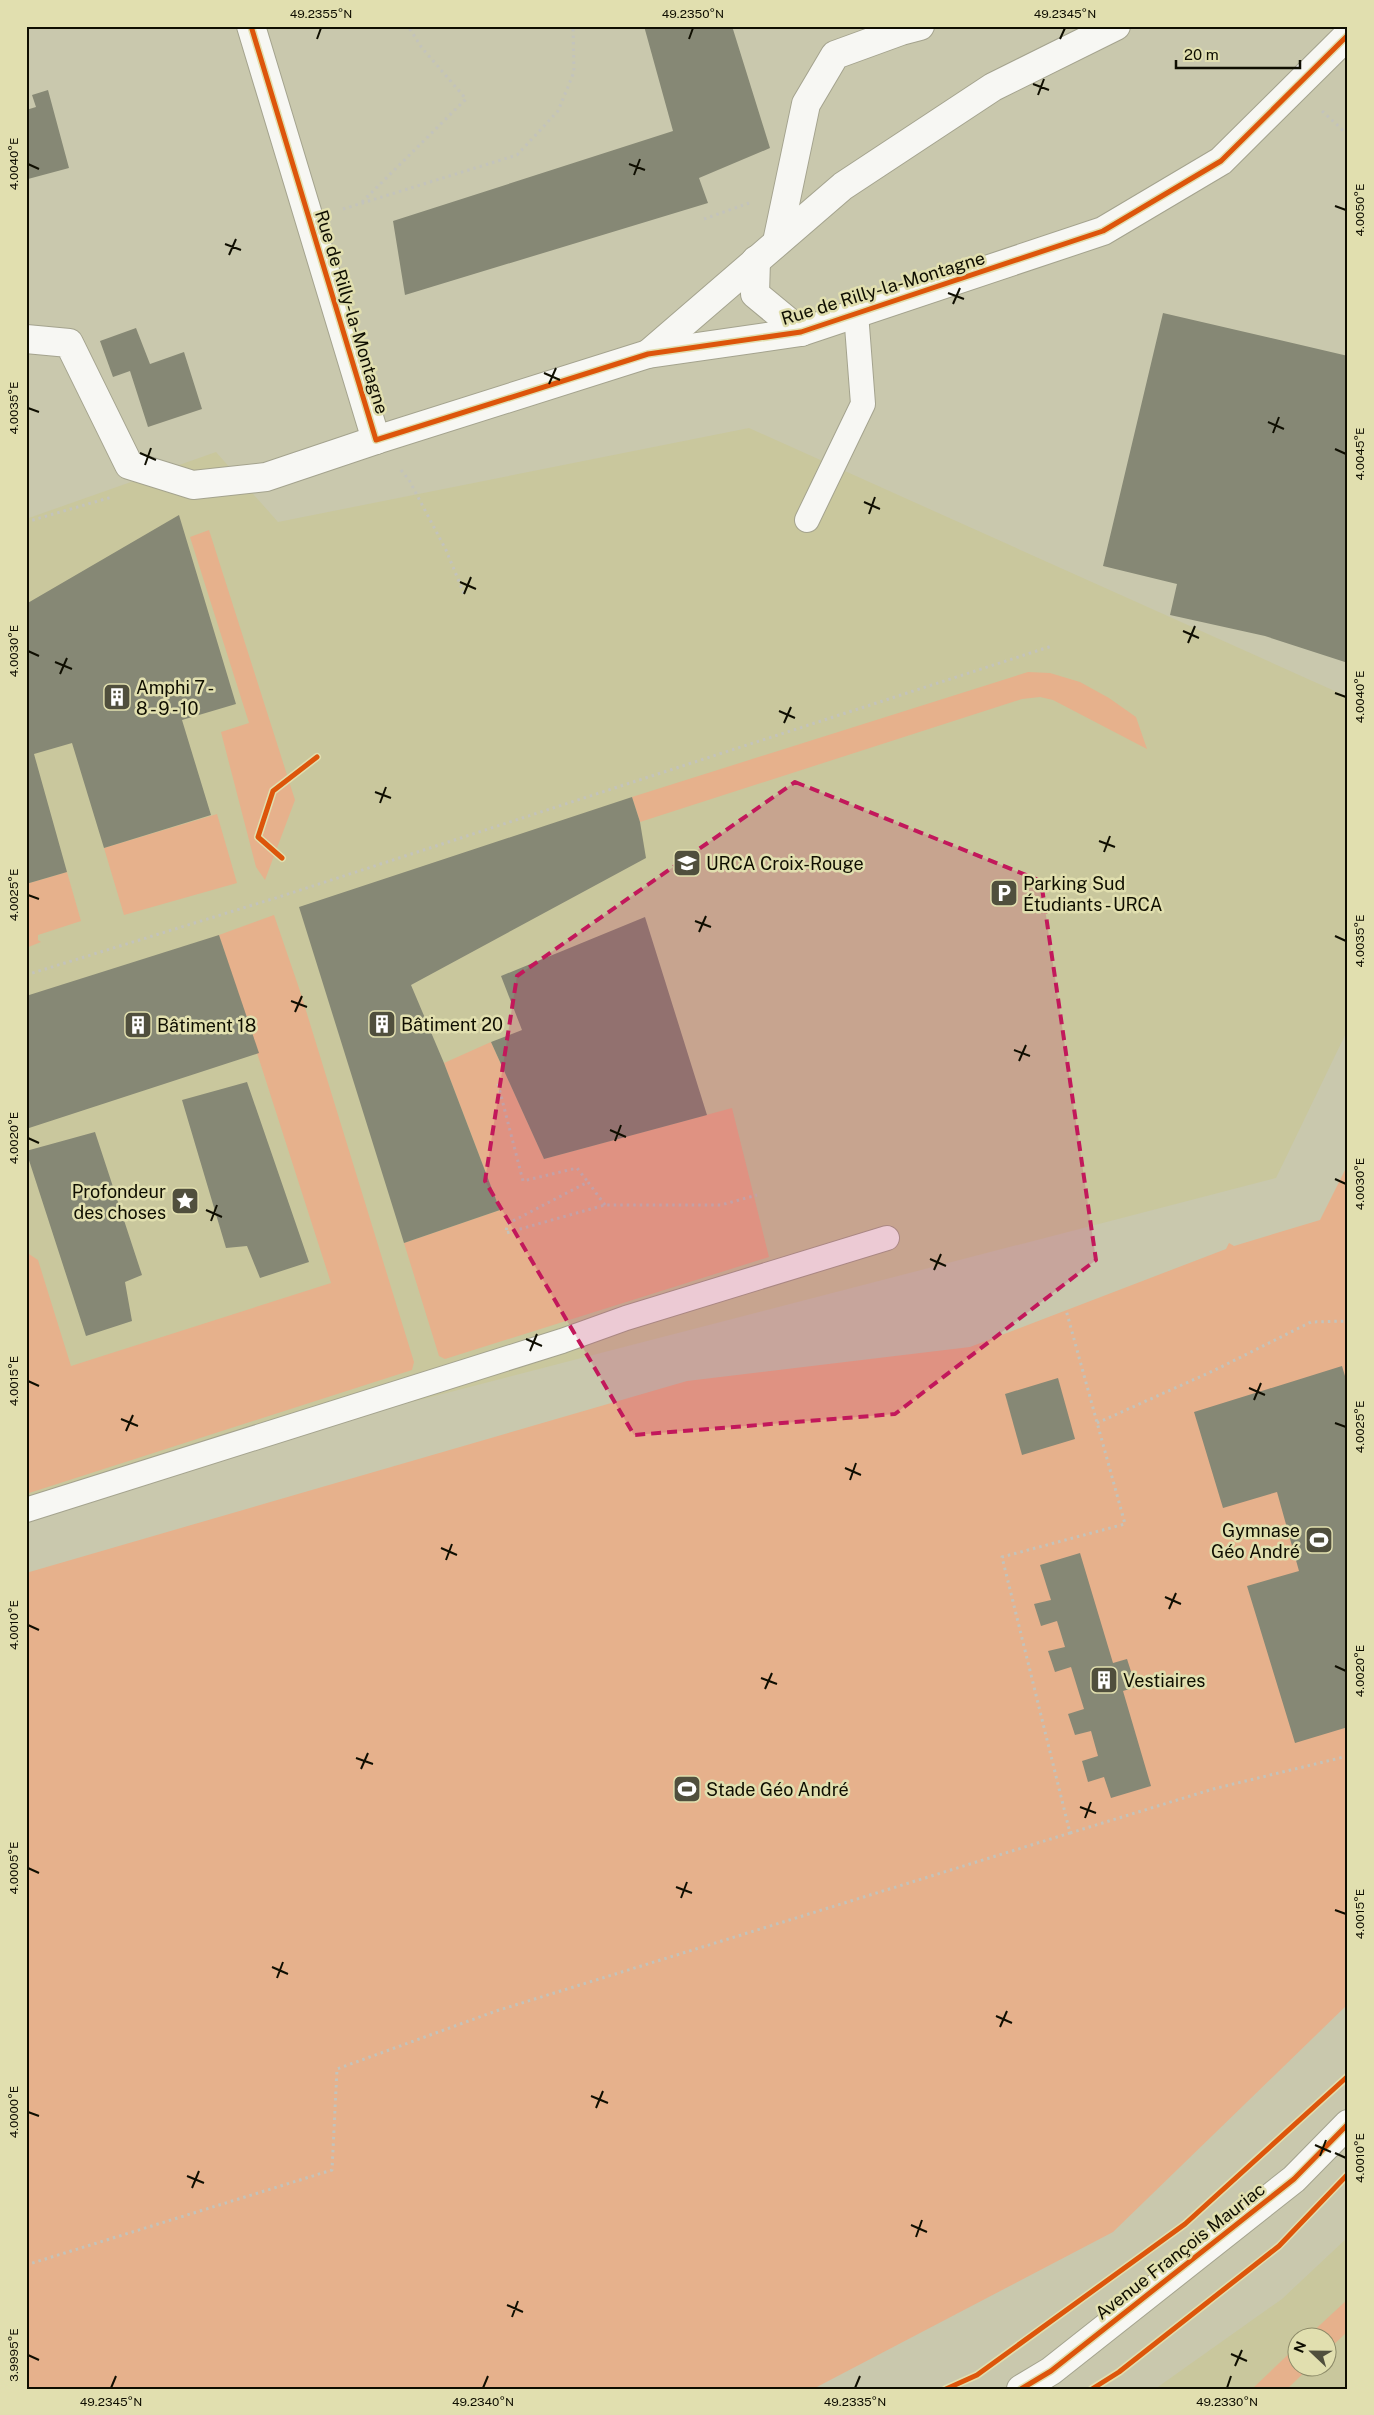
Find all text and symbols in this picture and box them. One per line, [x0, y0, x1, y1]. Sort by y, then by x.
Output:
text: 49.2355°N [290, 7, 352, 21]
text: 49.2350°N [662, 7, 724, 21]
text: 49.2345°N [1034, 7, 1096, 21]
scale bar [1176, 38, 1300, 70]
text: 20 m [1184, 46, 1219, 63]
text: 4.0040°E [7, 138, 21, 190]
text: 4.0050°E [1353, 184, 1367, 236]
street label: Rue de Rilly-la-Montagne [311, 208, 393, 416]
street label: Rue de Rilly-la-Montagne [779, 247, 987, 329]
text: 4.0035°E [7, 381, 21, 435]
text: 4.0045°E [1353, 428, 1367, 480]
text: 4.0030°E [7, 625, 21, 677]
text: 4.0040°E [1353, 671, 1367, 723]
place label: Amphi 7 - 8 - 9 - 10 [136, 677, 214, 719]
building icon: Amphi 7 - 8 - 9 - 10 [102, 682, 132, 712]
school or university icon: URCA Croix-Rouge [672, 848, 702, 878]
place label: URCA Croix-Rouge [706, 853, 864, 874]
text: 4.0025°E [7, 869, 21, 921]
place label: Parking Sud Étudiants - URCA [1023, 873, 1163, 915]
parking icon: Parking Sud Étudiants - URCA [989, 878, 1019, 908]
text: 4.0035°E [1353, 914, 1367, 968]
building icon: Bâtiment 20 [367, 1009, 397, 1039]
building icon: Bâtiment 18 [123, 1010, 153, 1040]
place label: Bâtiment 20 [401, 1014, 503, 1035]
place label: Bâtiment 18 [157, 1015, 256, 1036]
text: 4.0020°E [7, 1112, 21, 1164]
text: 4.0030°E [1353, 1158, 1367, 1210]
place label: Profondeur des choses [72, 1181, 166, 1223]
place icon: Profondeur des choses [170, 1186, 200, 1216]
text: 4.0015°E [7, 1356, 21, 1406]
text: 4.0025°E [1353, 1401, 1367, 1453]
place label: Gymnase Géo André [1211, 1520, 1300, 1562]
sports icon: Gymnase Géo André [1304, 1525, 1334, 1555]
text: 4.0010°E [7, 1600, 21, 1650]
text: 4.0020°E [1353, 1645, 1367, 1697]
building icon: Vestiaires [1089, 1665, 1119, 1695]
place label: Vestiaires [1123, 1670, 1205, 1691]
sports icon: Stade Géo André [672, 1774, 702, 1804]
place label: Stade Géo André [706, 1779, 849, 1800]
text: 4.0005°E [7, 1842, 21, 1894]
text: 4.0015°E [1353, 1889, 1367, 1939]
text: 4.0000°E [7, 2086, 21, 2138]
text: 4.0010°E [1353, 2133, 1367, 2183]
street label: Avenue François Mauriac [1091, 2178, 1269, 2324]
text: 3.9995°E [7, 2328, 21, 2382]
north arrow [1286, 2328, 1336, 2378]
text: N [1290, 2339, 1309, 2355]
text: 49.2345°N [80, 2395, 142, 2409]
text: 49.2340°N [452, 2395, 514, 2409]
text: 49.2335°N [824, 2395, 886, 2409]
text: 49.2330°N [1196, 2395, 1258, 2409]

